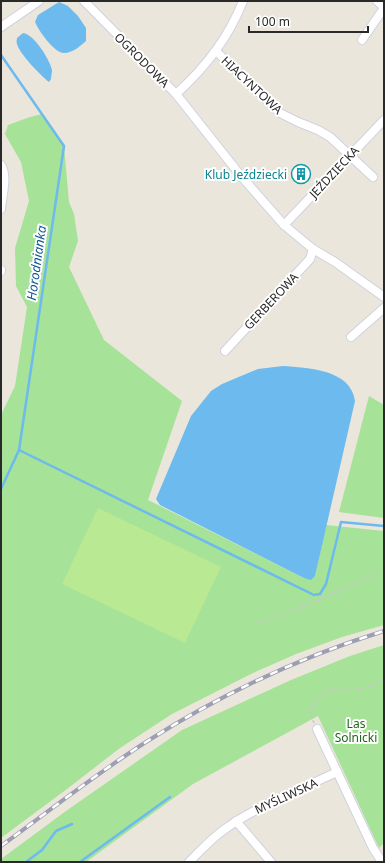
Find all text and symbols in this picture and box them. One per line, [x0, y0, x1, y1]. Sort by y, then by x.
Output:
scale bar [249, 8, 368, 34]
text: 100 m [255, 13, 290, 30]
street label: OGRODOWA [111, 29, 173, 91]
street label: HIACYNTOWA [218, 52, 287, 118]
street label: JEŹDZIECKA [305, 142, 363, 203]
building icon: Klub Jeździecki [290, 163, 312, 185]
place label: Klub Jeździecki [205, 166, 287, 183]
water label: Horodnianka [22, 224, 50, 302]
street label: GERBEROWA [240, 268, 302, 333]
park label: Las Solnicki [335, 715, 377, 746]
street label: MYŚLIWSKA [252, 774, 320, 818]

